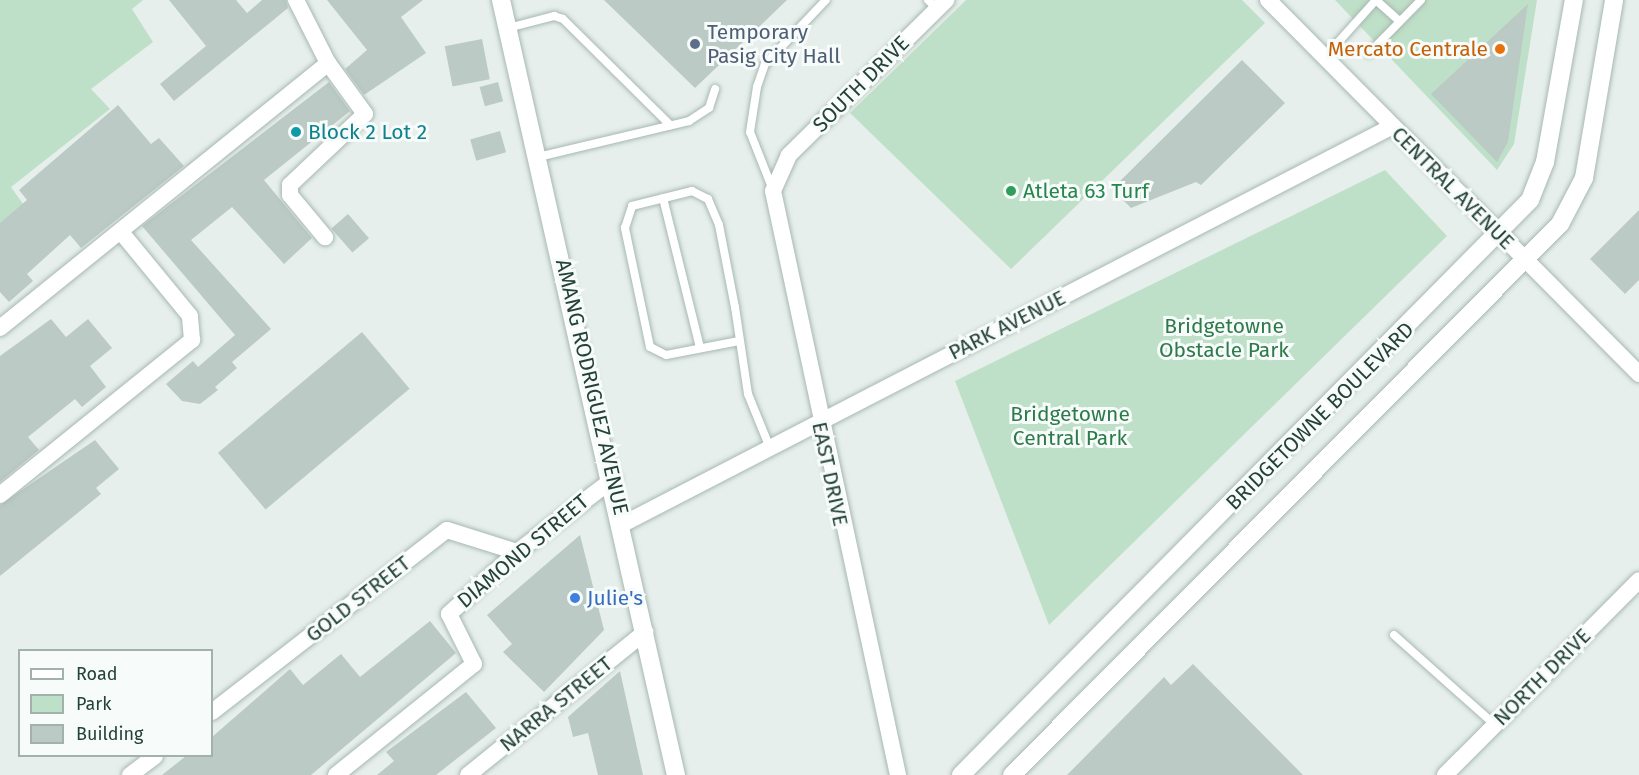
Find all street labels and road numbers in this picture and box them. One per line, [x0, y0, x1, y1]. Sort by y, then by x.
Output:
street label: SOUTH DRIVE [808, 31, 914, 137]
street label: CENTRAL AVENUE [1386, 121, 1520, 255]
street label: AMANG RODRIGUEZ AVENUE [550, 257, 634, 517]
street label: PARK AVENUE [944, 285, 1070, 365]
street label: BRIDGETOWNE BOULEVARD [1221, 317, 1419, 515]
street label: EAST DRIVE [807, 420, 853, 528]
street label: DIAMOND STREET [452, 489, 594, 613]
street label: GOLD STREET [301, 551, 415, 647]
street label: NORTH DRIVE [1488, 623, 1596, 731]
street label: NARRA STREET [495, 651, 617, 757]

